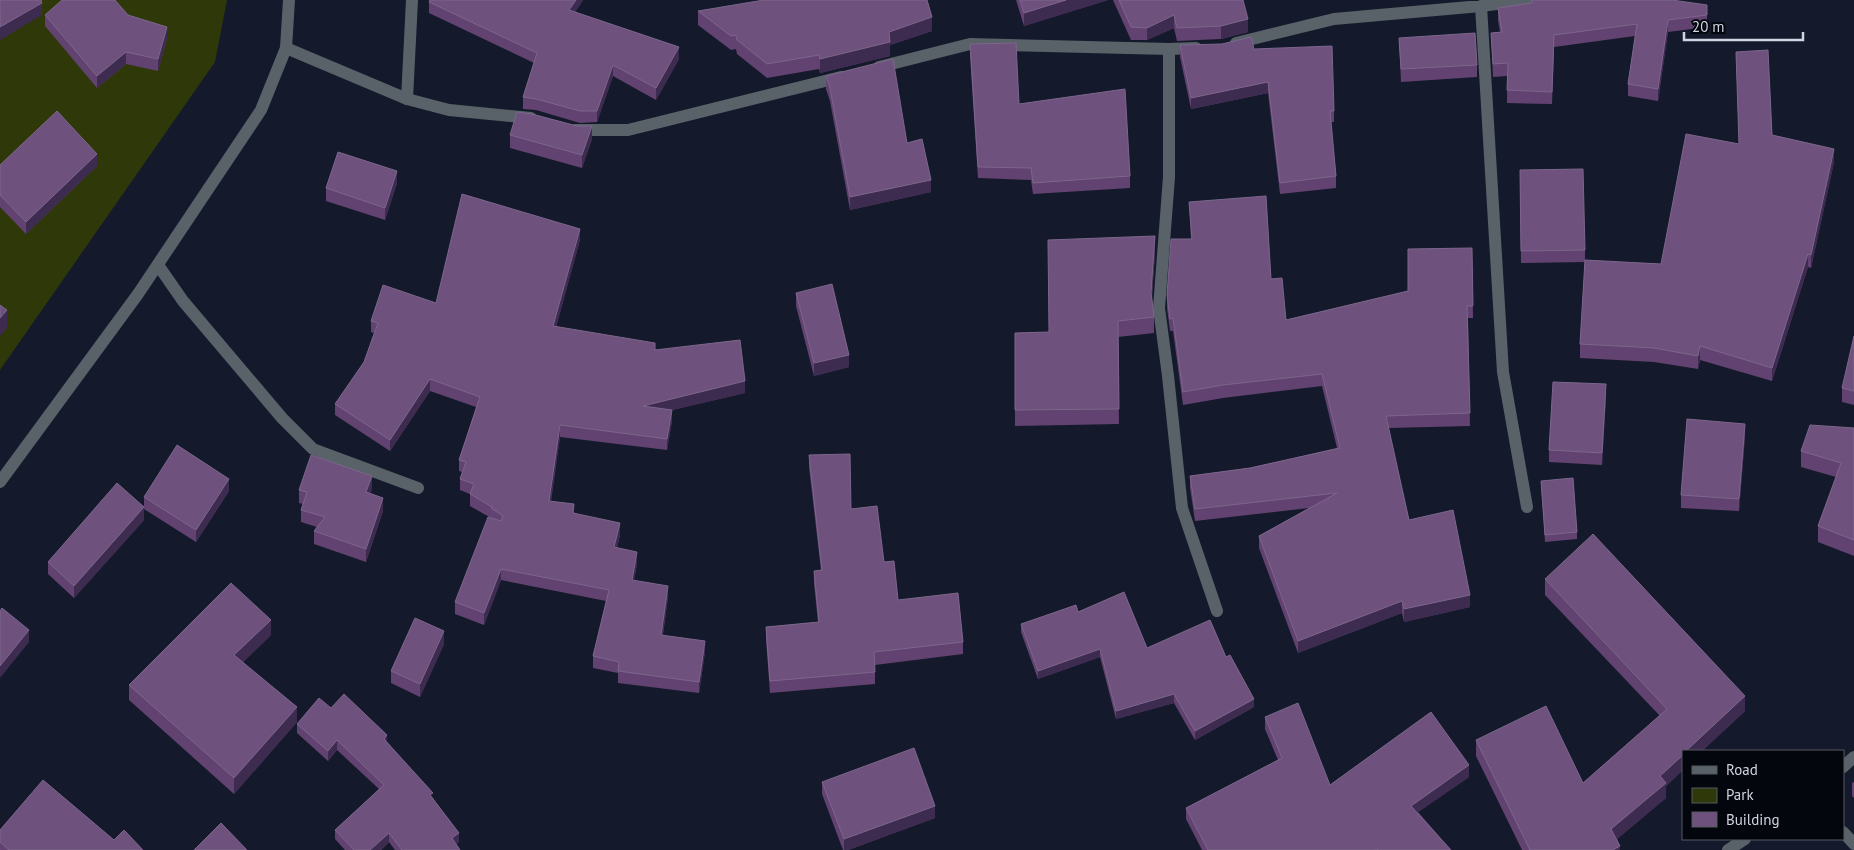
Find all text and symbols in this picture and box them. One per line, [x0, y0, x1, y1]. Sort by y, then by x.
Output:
scale bar [1684, 10, 1803, 42]
text: 20 m [1692, 17, 1725, 36]
legend [1682, 750, 1844, 840]
text: Road [1726, 760, 1758, 779]
text: Park [1726, 785, 1754, 804]
text: Building [1726, 810, 1780, 829]

